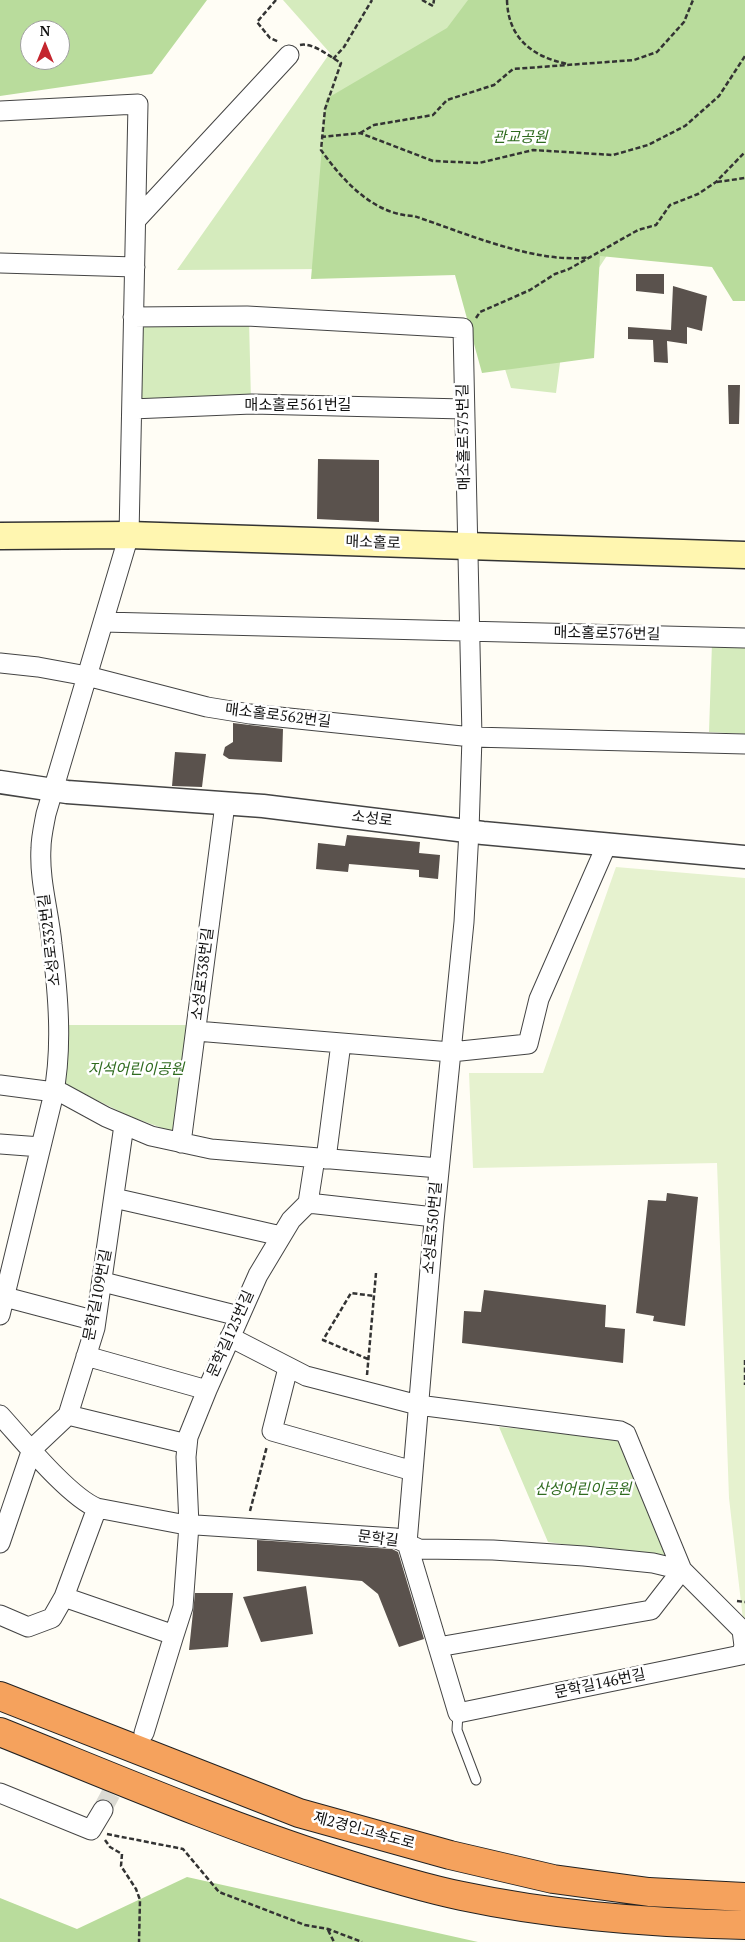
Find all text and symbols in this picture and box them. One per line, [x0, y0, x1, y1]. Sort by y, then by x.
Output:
north arrow [20, 20, 70, 70]
text: N [40, 21, 50, 40]
park label: 관교공원 [492, 129, 548, 147]
street label: 매소홀로575번길 [454, 383, 474, 491]
street label: 매소홀로561번길 [245, 397, 351, 415]
street label: 매소홀로 [345, 533, 401, 553]
street label: 매소홀로576번길 [553, 624, 661, 644]
street label: 매소홀로562번길 [224, 701, 332, 731]
street label: 소성로 [350, 808, 394, 830]
street label: 소성로332번길 [35, 893, 65, 987]
street label: 소성로338번길 [188, 927, 218, 1021]
park label: 지석어린이공원 [88, 1061, 184, 1079]
street label: 소성로350번길 [420, 1181, 446, 1275]
street label: 문학길109번길 [80, 1248, 116, 1342]
street label: 문학길125번길 [204, 1288, 258, 1380]
park label: 산성어린이공원 [535, 1481, 631, 1499]
street label: 문학길 [356, 1528, 400, 1550]
street label: 문학길146번길 [553, 1666, 647, 1702]
street label: 제2경인고속도로 [311, 1809, 417, 1853]

